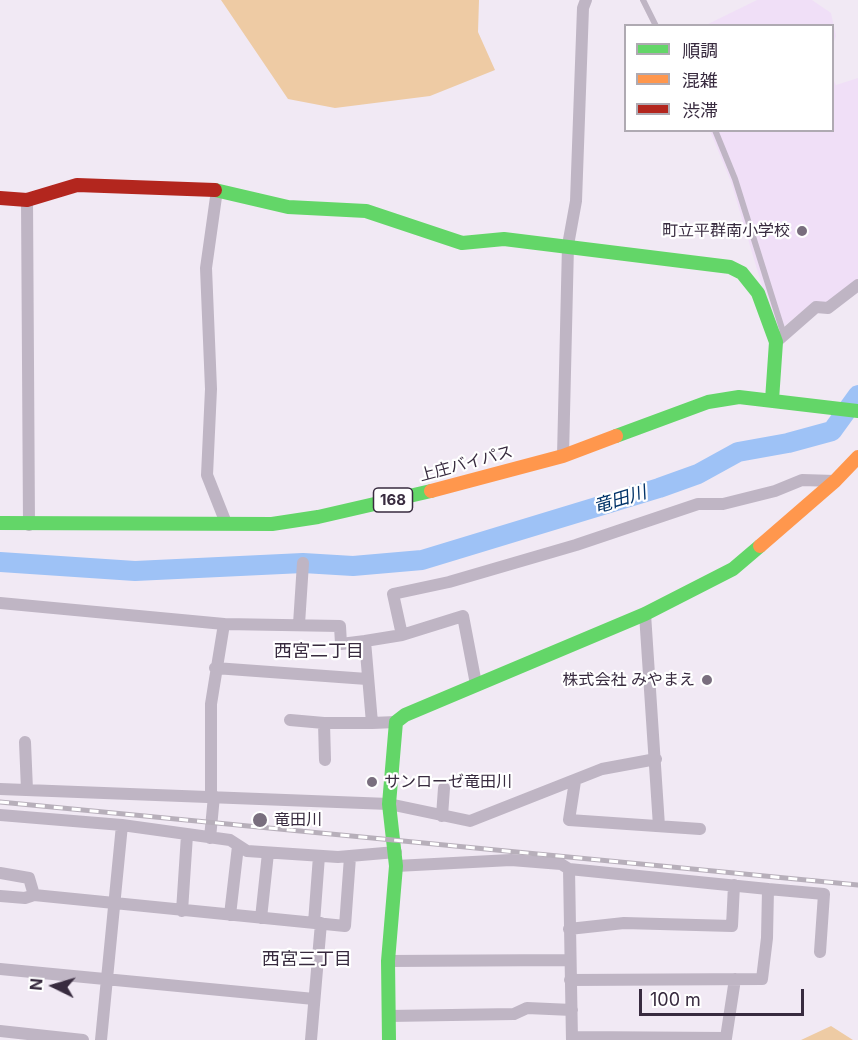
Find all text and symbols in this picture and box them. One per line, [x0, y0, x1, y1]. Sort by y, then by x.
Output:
legend [624, 24, 834, 132]
text: 順調 [682, 40, 718, 61]
text: 混雑 [682, 70, 718, 91]
text: 渋滞 [682, 100, 718, 121]
place label: 町立平群南小学校 [662, 221, 790, 241]
marker: 町立平群南小学校 [795, 224, 809, 238]
street label: 上庄バイパス [417, 442, 515, 486]
water label: 竜田川 [591, 482, 649, 518]
road number: 168 [374, 488, 412, 512]
district label: 西宮二丁目 [274, 641, 364, 663]
place label: 株式会社 みやまえ [563, 670, 695, 690]
marker: 株式会社 みやまえ [700, 673, 714, 687]
place label: サンローゼ竜田川 [384, 772, 512, 792]
marker: サンローゼ竜田川 [365, 775, 379, 789]
place label: 竜田川 [274, 810, 322, 830]
marker: 竜田川 [251, 811, 269, 829]
district label: 西宮三丁目 [262, 949, 352, 971]
north arrow [24, 956, 84, 1016]
text: N [26, 977, 47, 991]
scale bar [642, 977, 807, 1015]
text: 100 m [650, 989, 701, 1010]

